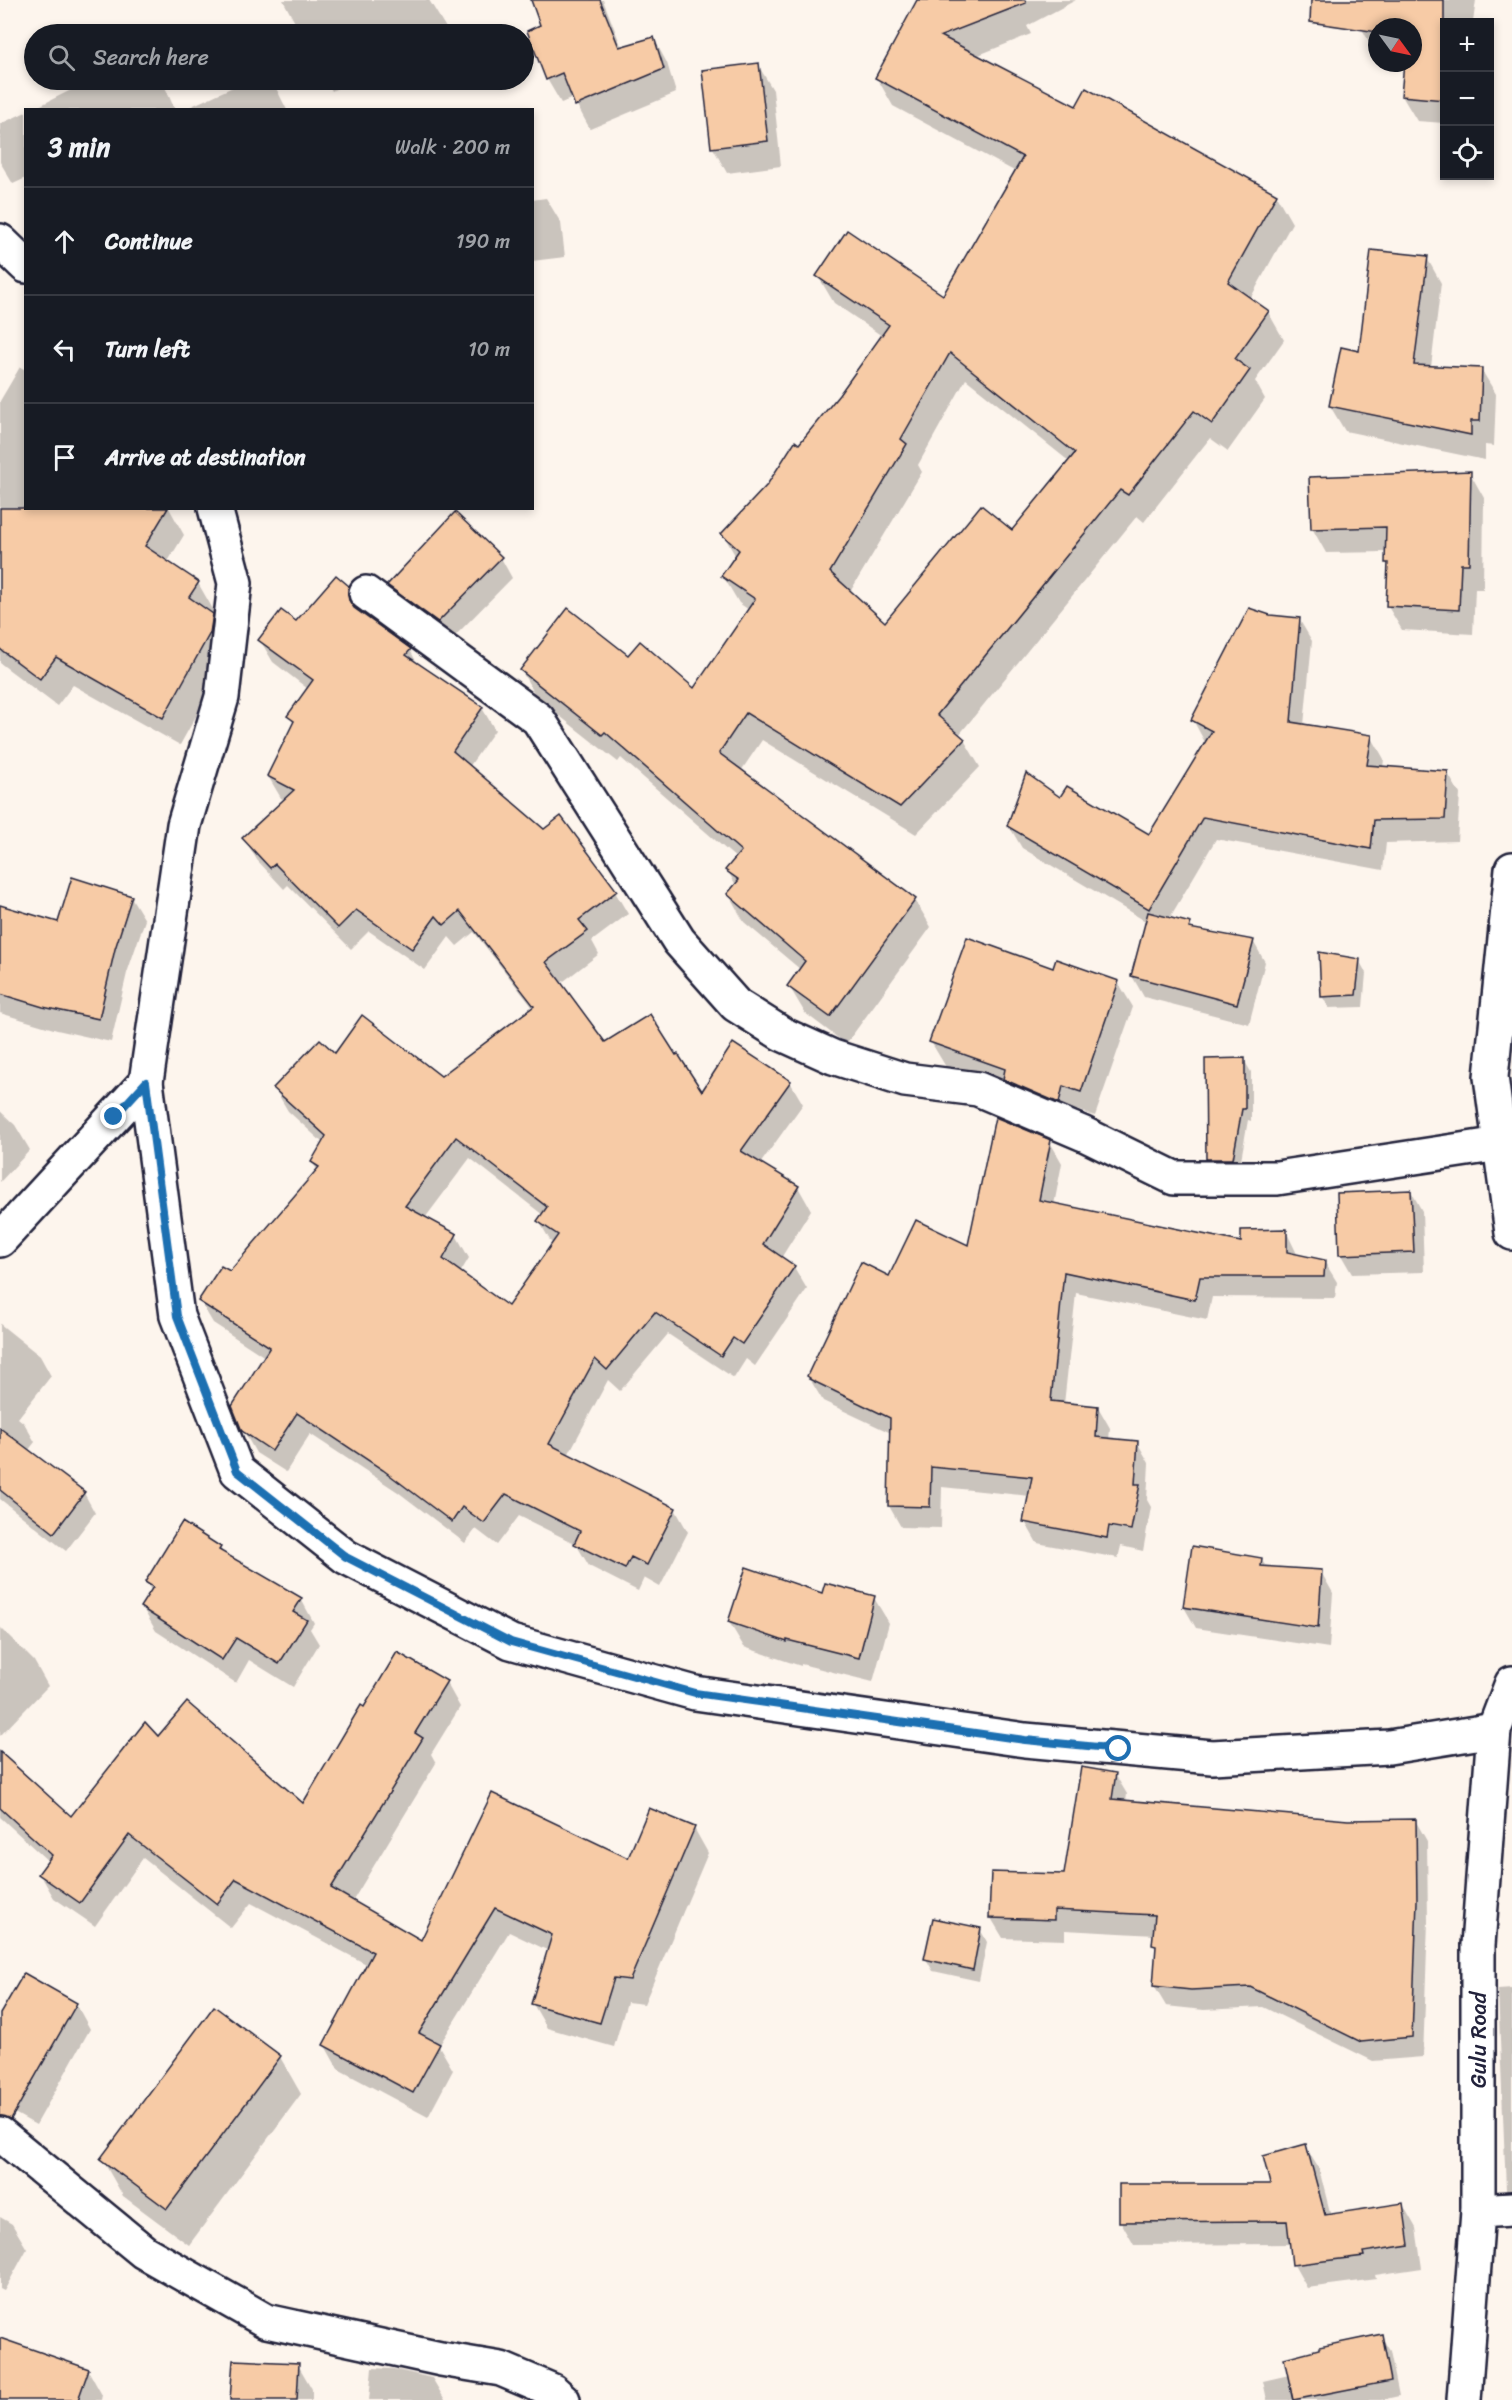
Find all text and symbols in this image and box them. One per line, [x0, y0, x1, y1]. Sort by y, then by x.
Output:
north arrow [1368, 18, 1422, 72]
map controls [1440, 18, 1494, 180]
button: + [1440, 18, 1494, 72]
search box [24, 24, 534, 90]
text: Search here [93, 38, 209, 77]
icon: search [45, 41, 78, 74]
button: − [1440, 72, 1494, 126]
text: 3 min [48, 124, 110, 170]
button: locate [1440, 126, 1494, 180]
text: Walk · 200 m [395, 130, 510, 165]
text: Continue [105, 222, 193, 261]
text: 190 m [456, 224, 510, 259]
icon: ahead [48, 225, 81, 258]
text: Turn left [105, 330, 190, 369]
text: 10 m [468, 332, 510, 367]
icon: left [48, 333, 81, 366]
text: Arrive at destination [105, 438, 306, 477]
icon: arrive [48, 441, 81, 474]
route end [100, 1103, 126, 1129]
route start [1105, 1735, 1131, 1761]
street label: Gulu Road [1459, 1991, 1498, 2088]

